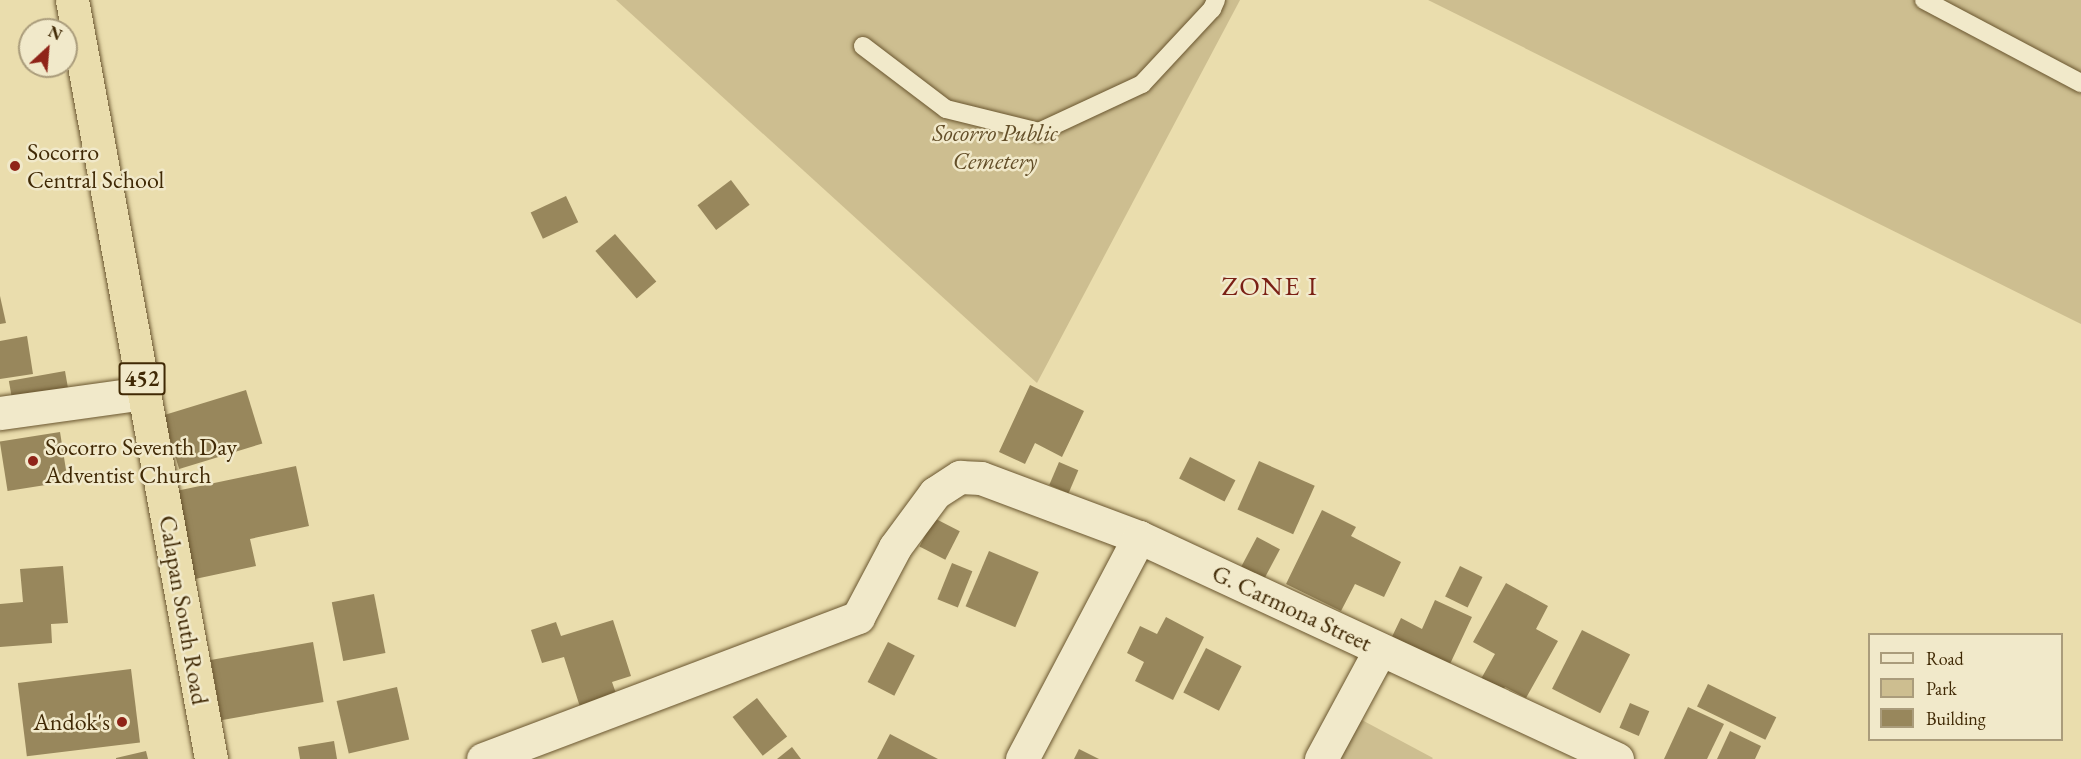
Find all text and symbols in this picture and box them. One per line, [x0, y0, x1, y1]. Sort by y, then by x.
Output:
north arrow [18, 18, 78, 78]
text: N [45, 21, 66, 45]
park label: Socorro Public Cemetery [932, 119, 1058, 175]
place label: Socorro Central School [27, 138, 164, 194]
marker: Socorro Central School [8, 159, 22, 173]
district label: ZONE I [1221, 270, 1319, 302]
road number: 452 [118, 360, 166, 398]
place label: Socorro Seventh Day Adventist Church [45, 433, 237, 489]
marker: Socorro Seventh Day Adventist Church [26, 454, 40, 468]
street label: Calapan South Road [153, 513, 215, 707]
street label: G. Carmona Street [1208, 558, 1376, 658]
legend [1868, 633, 2063, 741]
text: Road [1926, 647, 1964, 670]
text: Park [1926, 677, 1957, 700]
text: Building [1926, 707, 1986, 730]
place label: Andok's [33, 708, 110, 736]
marker: Andok's [115, 715, 129, 729]

